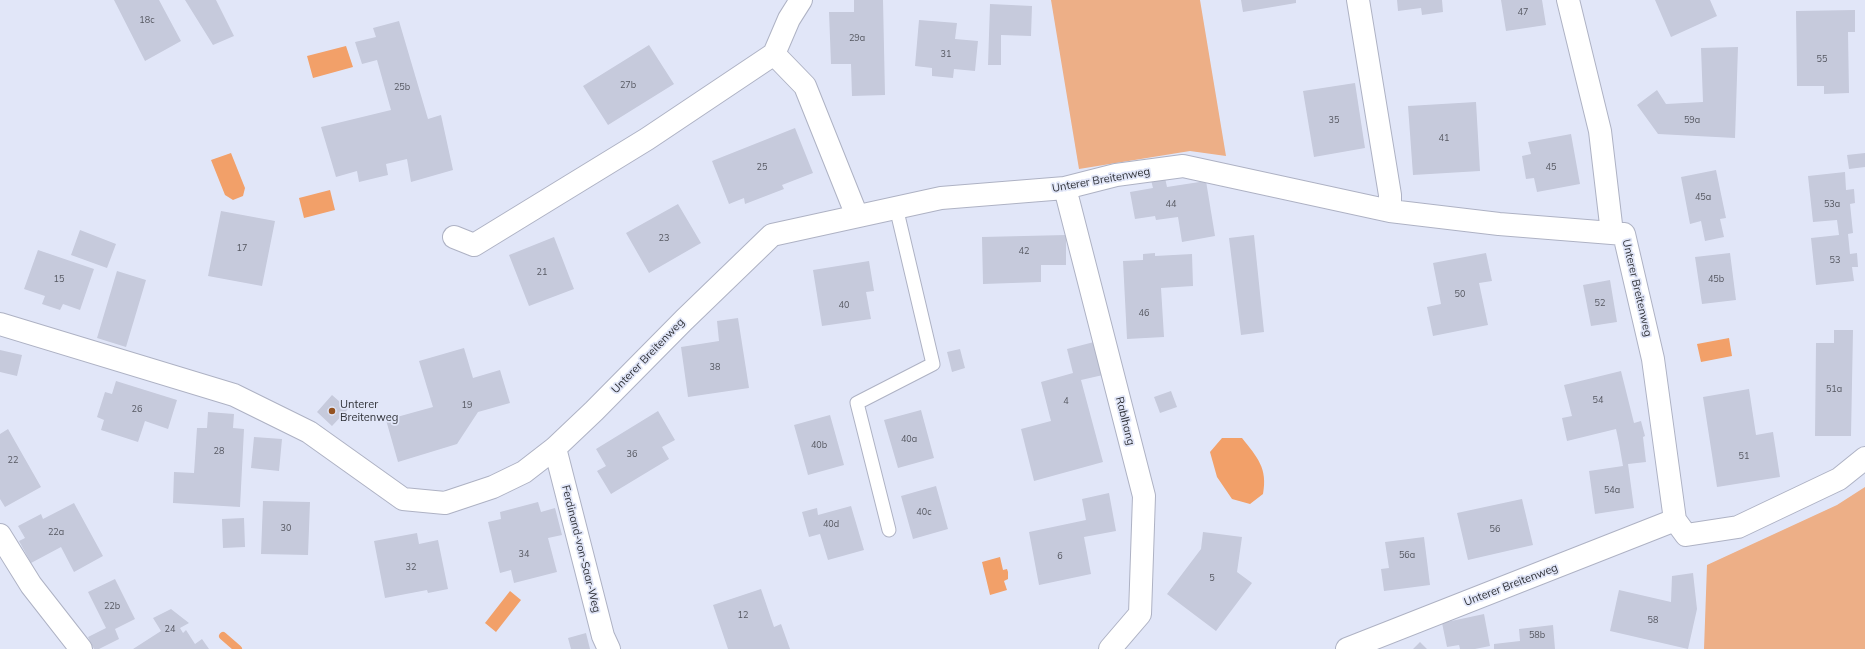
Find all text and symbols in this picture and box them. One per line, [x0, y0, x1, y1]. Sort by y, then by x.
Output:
house number: 47 [1518, 7, 1528, 17]
house number: 18c [139, 15, 155, 25]
house number: 29a [849, 33, 865, 43]
house number: 31 [941, 49, 951, 59]
house number: 55 [1817, 54, 1827, 64]
house number: 27b [620, 80, 636, 90]
house number: 25b [394, 82, 410, 92]
house number: 35 [1329, 115, 1339, 125]
house number: 59a [1684, 115, 1700, 125]
house number: 41 [1439, 133, 1449, 143]
house number: 25 [757, 162, 767, 172]
house number: 45 [1546, 162, 1556, 172]
street label: Unterer Breitenweg [1051, 165, 1151, 195]
house number: 45a [1695, 192, 1711, 202]
house number: 44 [1166, 199, 1176, 209]
house number: 53a [1824, 199, 1840, 209]
house number: 23 [659, 233, 669, 243]
street label: Unterer Breitenweg [1619, 238, 1655, 338]
house number: 17 [237, 243, 247, 253]
house number: 42 [1019, 246, 1029, 256]
house number: 53 [1830, 255, 1840, 265]
house number: 21 [537, 267, 547, 277]
house number: 15 [54, 274, 64, 284]
house number: 45b [1708, 274, 1724, 284]
house number: 50 [1455, 289, 1465, 299]
house number: 52 [1595, 298, 1605, 308]
house number: 40 [839, 300, 849, 310]
house number: 46 [1139, 308, 1149, 318]
street label: Unterer Breitenweg [609, 316, 687, 396]
house number: 38 [710, 362, 720, 372]
house number: 51a [1826, 384, 1842, 394]
street label: Rablhang [1113, 395, 1137, 447]
house number: 54 [1593, 395, 1603, 405]
house number: 4 [1063, 396, 1069, 406]
place label: Unterer Breitenweg [340, 398, 398, 424]
house number: 19 [462, 400, 472, 410]
house number: 26 [132, 404, 142, 414]
marker: Unterer Breitenweg [327, 406, 337, 416]
house number: 40a [901, 434, 917, 444]
house number: 40b [811, 440, 827, 450]
house number: 28 [214, 446, 224, 456]
house number: 36 [627, 449, 637, 459]
house number: 51 [1739, 451, 1749, 461]
house number: 22 [8, 455, 18, 465]
street label: Ferdinand-von-Saar-Weg [559, 484, 603, 614]
house number: 54a [1604, 485, 1620, 495]
house number: 40c [916, 507, 932, 517]
house number: 40d [823, 519, 839, 529]
house number: 30 [281, 523, 291, 533]
house number: 56 [1490, 524, 1500, 534]
house number: 22a [48, 527, 64, 537]
house number: 34 [519, 549, 529, 559]
house number: 56a [1399, 550, 1415, 560]
house number: 6 [1057, 551, 1063, 561]
street label: Unterer Breitenweg [1462, 561, 1560, 609]
house number: 32 [406, 562, 416, 572]
house number: 5 [1209, 573, 1215, 583]
house number: 22b [104, 601, 120, 611]
house number: 12 [738, 610, 748, 620]
house number: 58 [1648, 615, 1658, 625]
house number: 24 [165, 624, 175, 634]
house number: 58b [1529, 630, 1545, 640]

